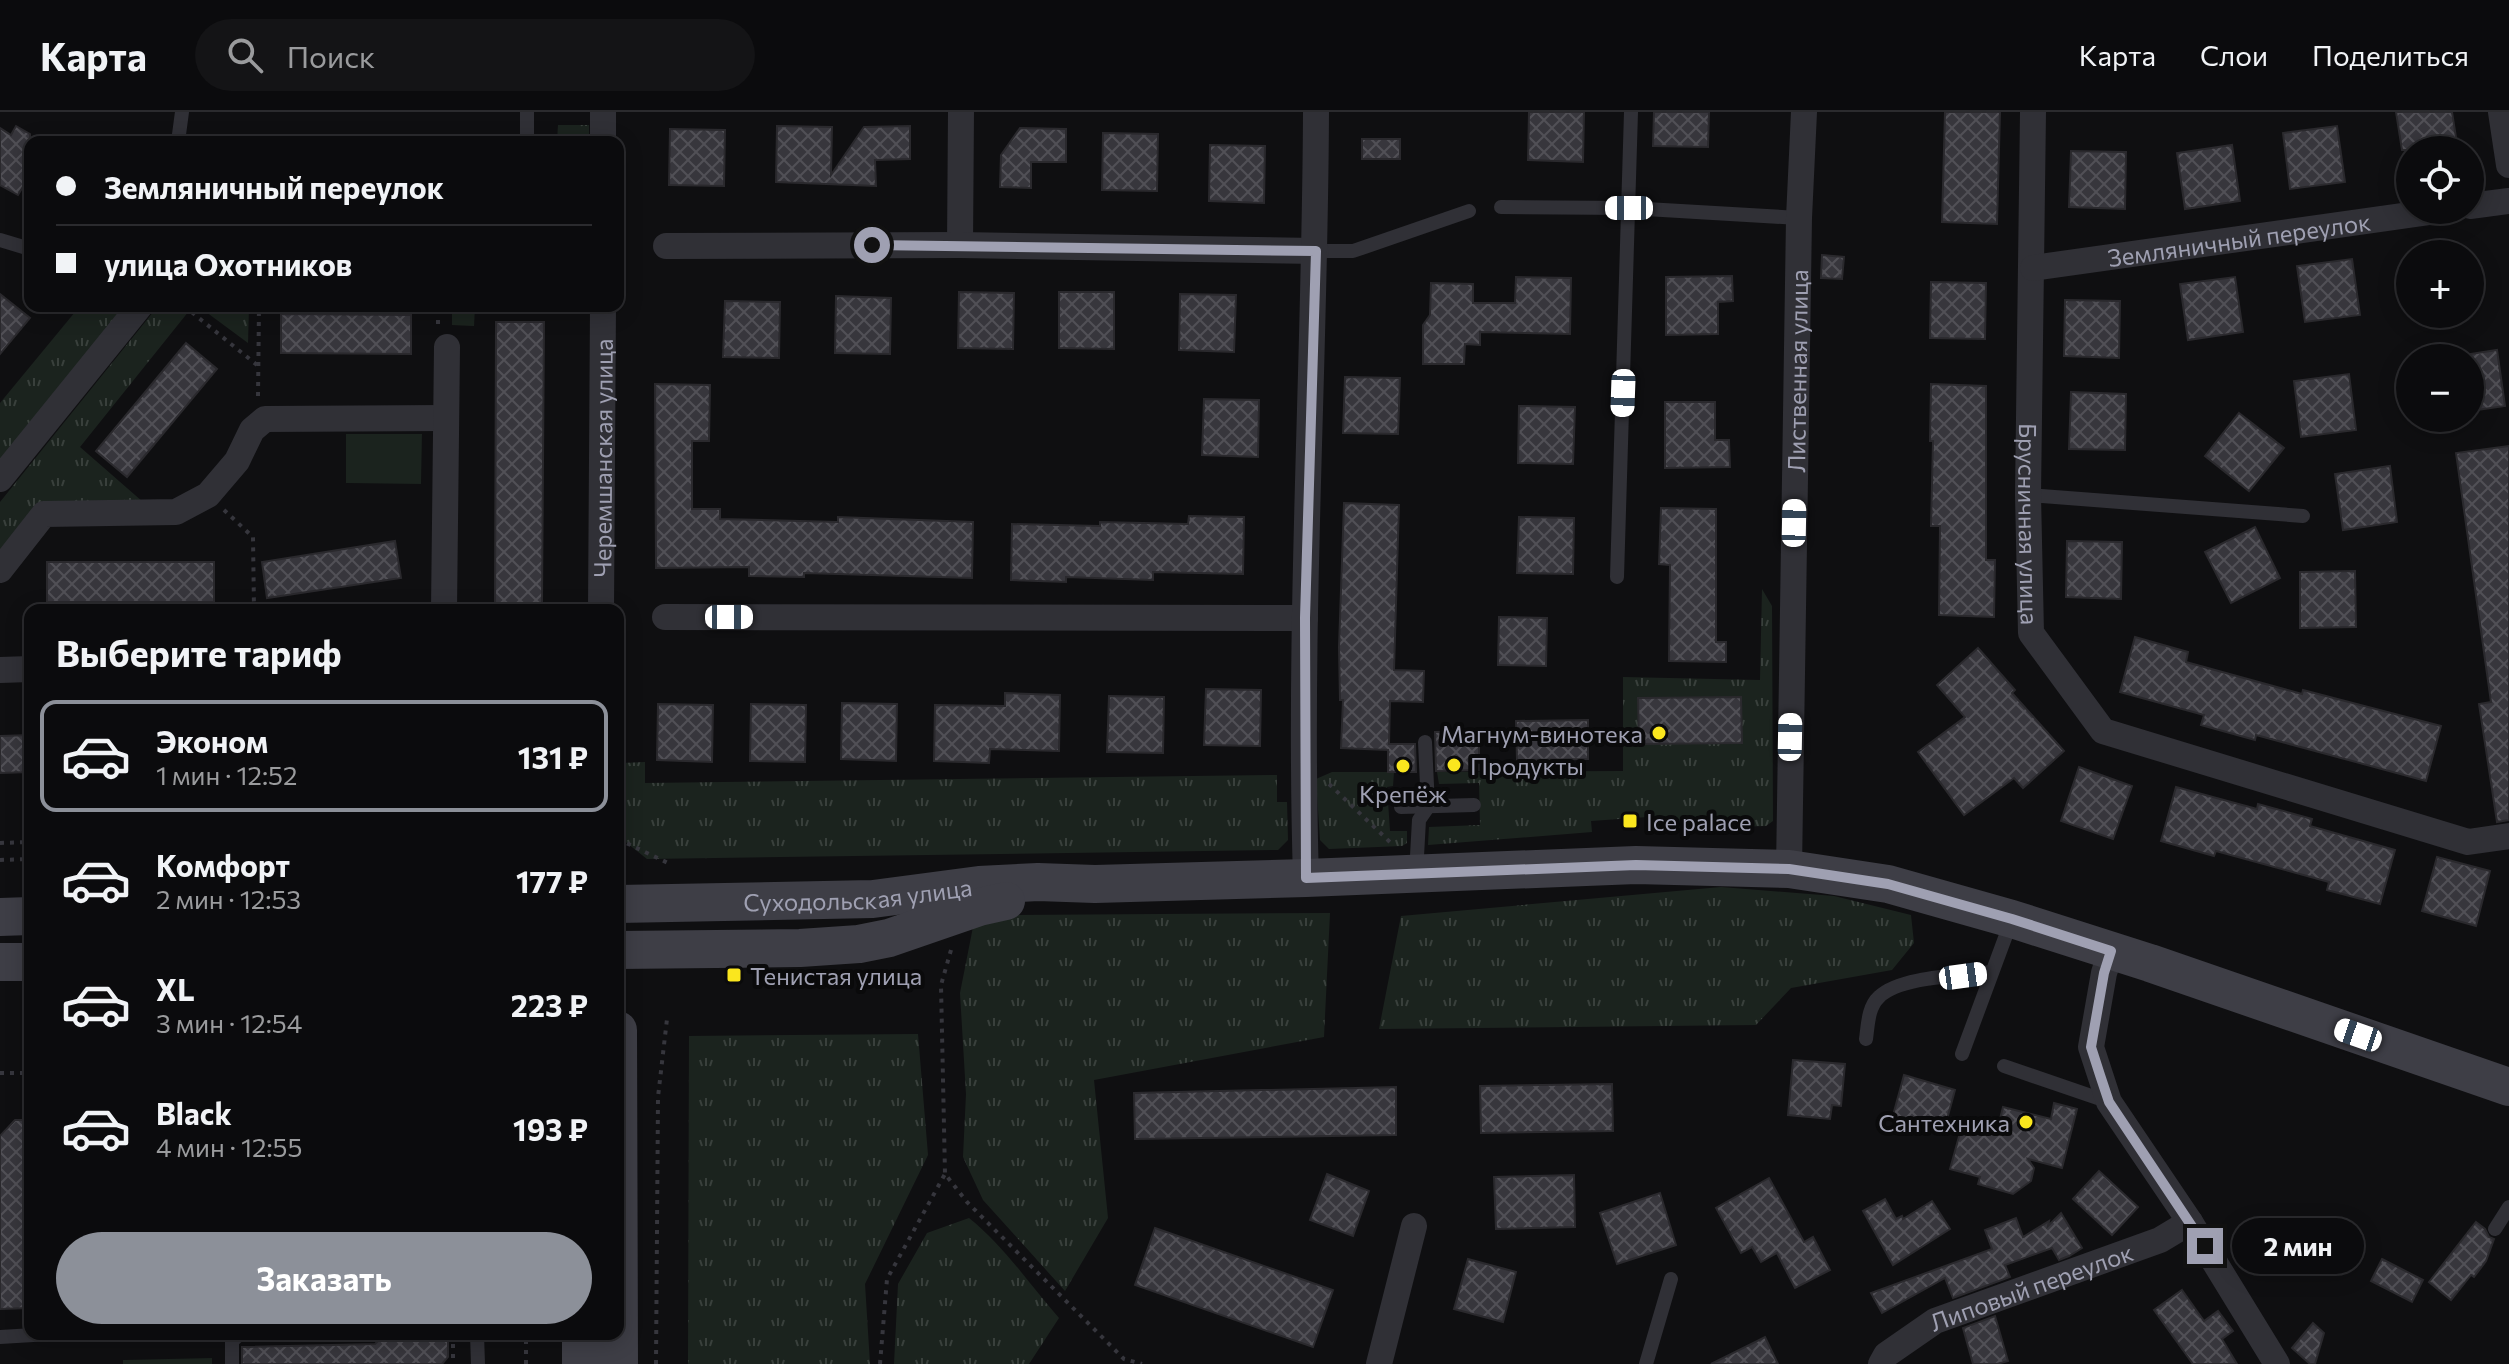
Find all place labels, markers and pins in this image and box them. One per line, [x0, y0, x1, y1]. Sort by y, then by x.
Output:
place label: Магнум-винотека [1441, 719, 1643, 748]
marker: Магнум-винотека [1650, 724, 1668, 742]
place label: Продукты [1470, 751, 1584, 780]
marker: Продукты [1445, 756, 1463, 774]
marker: Крепёж [1394, 757, 1412, 775]
place label: Крепёж [1359, 779, 1447, 808]
place label: Ice palace [1646, 807, 1752, 836]
marker: Ice palace [1621, 812, 1639, 830]
place label: Тенистая улица [750, 961, 922, 990]
marker: Тенистая улица [725, 966, 743, 984]
place label: Сантехника [1878, 1108, 2010, 1137]
marker: Сантехника [2017, 1113, 2035, 1131]

